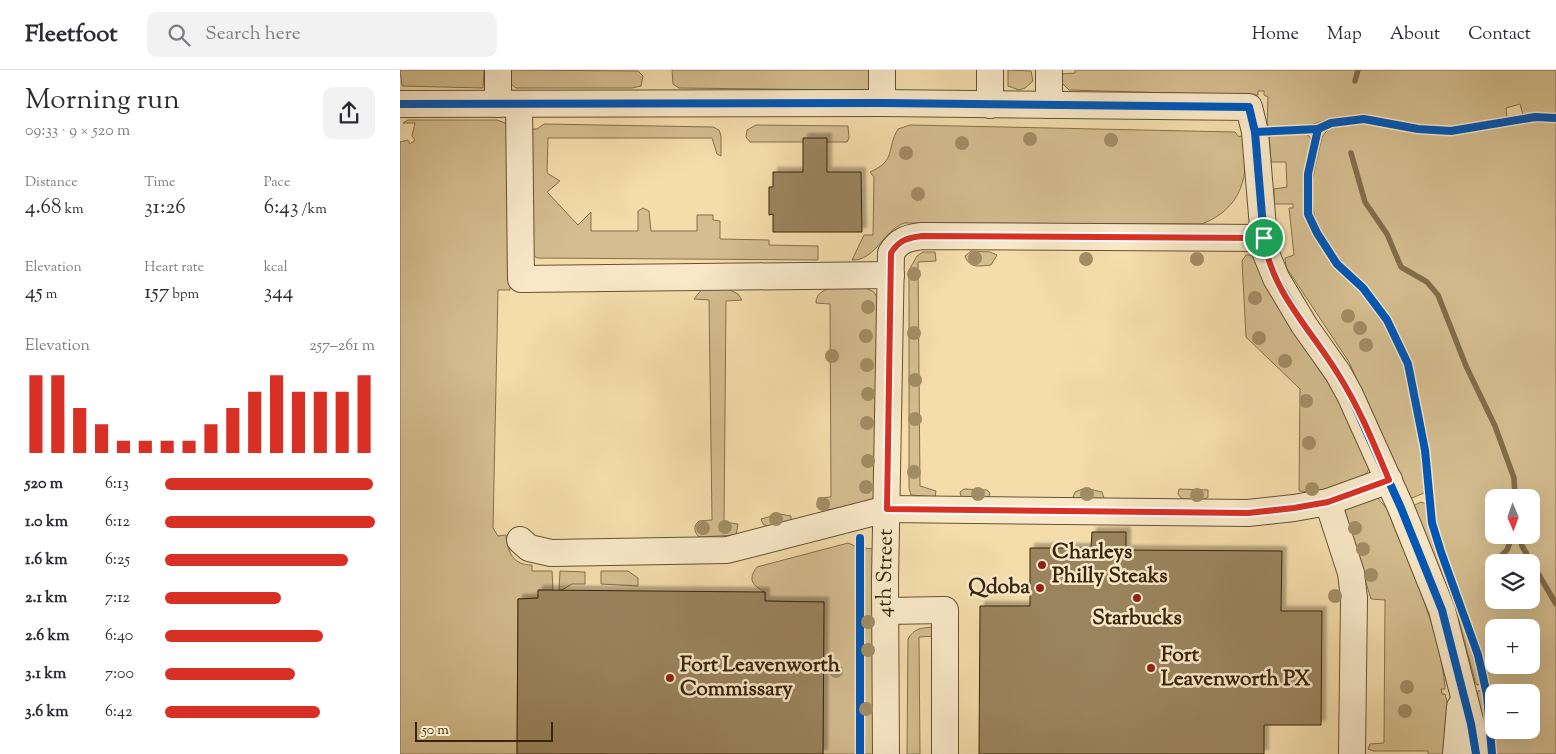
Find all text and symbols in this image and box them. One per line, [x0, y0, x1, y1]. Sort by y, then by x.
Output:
search box [147, 12, 497, 57]
text: Fleetfoot [25, 18, 117, 52]
icon: search [165, 21, 193, 49]
text: Search here [205, 21, 301, 48]
text: Home [1252, 22, 1299, 48]
text: Map [1327, 22, 1362, 48]
text: About [1390, 22, 1440, 48]
text: Contact [1468, 22, 1531, 48]
text: Morning run [25, 81, 180, 121]
button: share [323, 87, 375, 139]
text: 09:33 · 9 × 520 m [25, 120, 130, 143]
text: Distance [25, 173, 78, 193]
text: Time [144, 173, 175, 193]
text: Pace [264, 173, 290, 193]
text: 4.68 [25, 193, 61, 223]
text: 31:26 [144, 193, 186, 223]
text: 6:43 [264, 193, 298, 223]
text: km [61, 200, 84, 220]
text: /km [298, 200, 327, 220]
pin [1243, 217, 1285, 259]
icon: arrive [1250, 224, 1278, 252]
text: Elevation [25, 258, 82, 278]
text: Heart rate [144, 258, 204, 278]
text: kcal [264, 258, 288, 278]
text: 45 [25, 278, 43, 308]
text: 157 [144, 278, 169, 308]
text: 344 [264, 278, 293, 308]
text: m [43, 285, 57, 305]
text: bpm [169, 285, 199, 305]
text: Elevation [25, 335, 90, 358]
text: 257–261 m [309, 335, 375, 358]
text: 520 m [25, 473, 63, 496]
text: 6:13 [105, 473, 129, 496]
north arrow [1485, 489, 1540, 544]
map controls [1485, 489, 1540, 739]
text: 1.0 km [25, 511, 68, 534]
text: 6:12 [105, 511, 130, 534]
street label: 4th Street [870, 528, 902, 618]
place label: Charleys Philly Steaks [1052, 538, 1167, 592]
text: 1.6 km [25, 549, 67, 572]
text: 6:25 [105, 549, 130, 572]
button: layers [1485, 554, 1540, 609]
marker: Charleys Philly Steaks [1036, 559, 1048, 571]
place label: Qdoba [968, 573, 1030, 603]
marker: Qdoba [1034, 582, 1046, 594]
text: 2.1 km [25, 587, 67, 610]
text: 7:12 [105, 587, 130, 610]
marker: Starbucks [1131, 592, 1143, 604]
place label: Starbucks [1092, 604, 1182, 634]
button: + [1485, 619, 1540, 674]
text: 2.6 km [25, 625, 70, 648]
text: 6:40 [105, 625, 133, 648]
place label: Fort Leavenworth PX [1161, 641, 1310, 695]
place label: Fort Leavenworth Commissary [680, 651, 841, 705]
marker: Fort Leavenworth PX [1145, 662, 1157, 674]
text: 3.1 km [25, 663, 66, 686]
text: 7:00 [105, 663, 134, 686]
marker: Fort Leavenworth Commissary [664, 672, 676, 684]
button: − [1485, 684, 1540, 739]
text: 3.6 km [25, 701, 69, 724]
text: 6:42 [105, 701, 133, 724]
scale bar [415, 719, 552, 742]
text: 50 m [422, 721, 449, 741]

